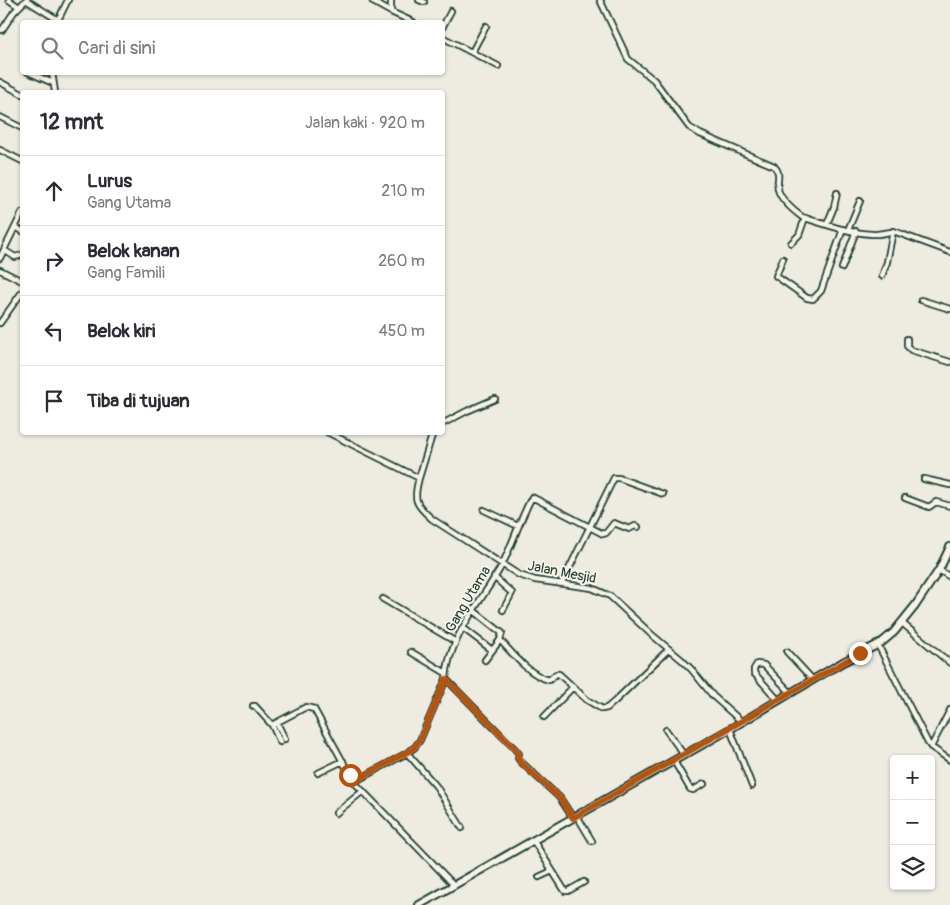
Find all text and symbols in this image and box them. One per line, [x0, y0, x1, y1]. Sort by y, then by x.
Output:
search box [20, 20, 445, 75]
icon: search [38, 34, 66, 62]
text: Cari di sini [78, 36, 155, 60]
text: 12 mnt [40, 109, 103, 136]
text: Jalan kaki · 920 m [305, 113, 425, 133]
text: Lurus [87, 169, 132, 193]
icon: ahead [40, 177, 68, 205]
text: 210 m [381, 181, 425, 201]
text: Gang Utama [87, 193, 171, 213]
text: Belok kanan [87, 239, 180, 263]
icon: right [40, 247, 68, 275]
text: 260 m [378, 251, 425, 271]
text: Gang Famili [87, 263, 165, 283]
icon: left [40, 317, 68, 345]
text: Belok kiri [87, 319, 155, 343]
text: 450 m [378, 321, 425, 341]
icon: arrive [40, 387, 68, 415]
text: Tiba di tujuan [87, 389, 190, 413]
street label: Jalan Mesjid [526, 557, 598, 587]
street label: Gang Utama [442, 563, 494, 635]
route end [849, 642, 872, 665]
map controls [890, 755, 935, 890]
button: + [890, 755, 935, 800]
route start [339, 764, 362, 787]
button: − [890, 800, 935, 845]
button: layers [890, 845, 935, 890]

